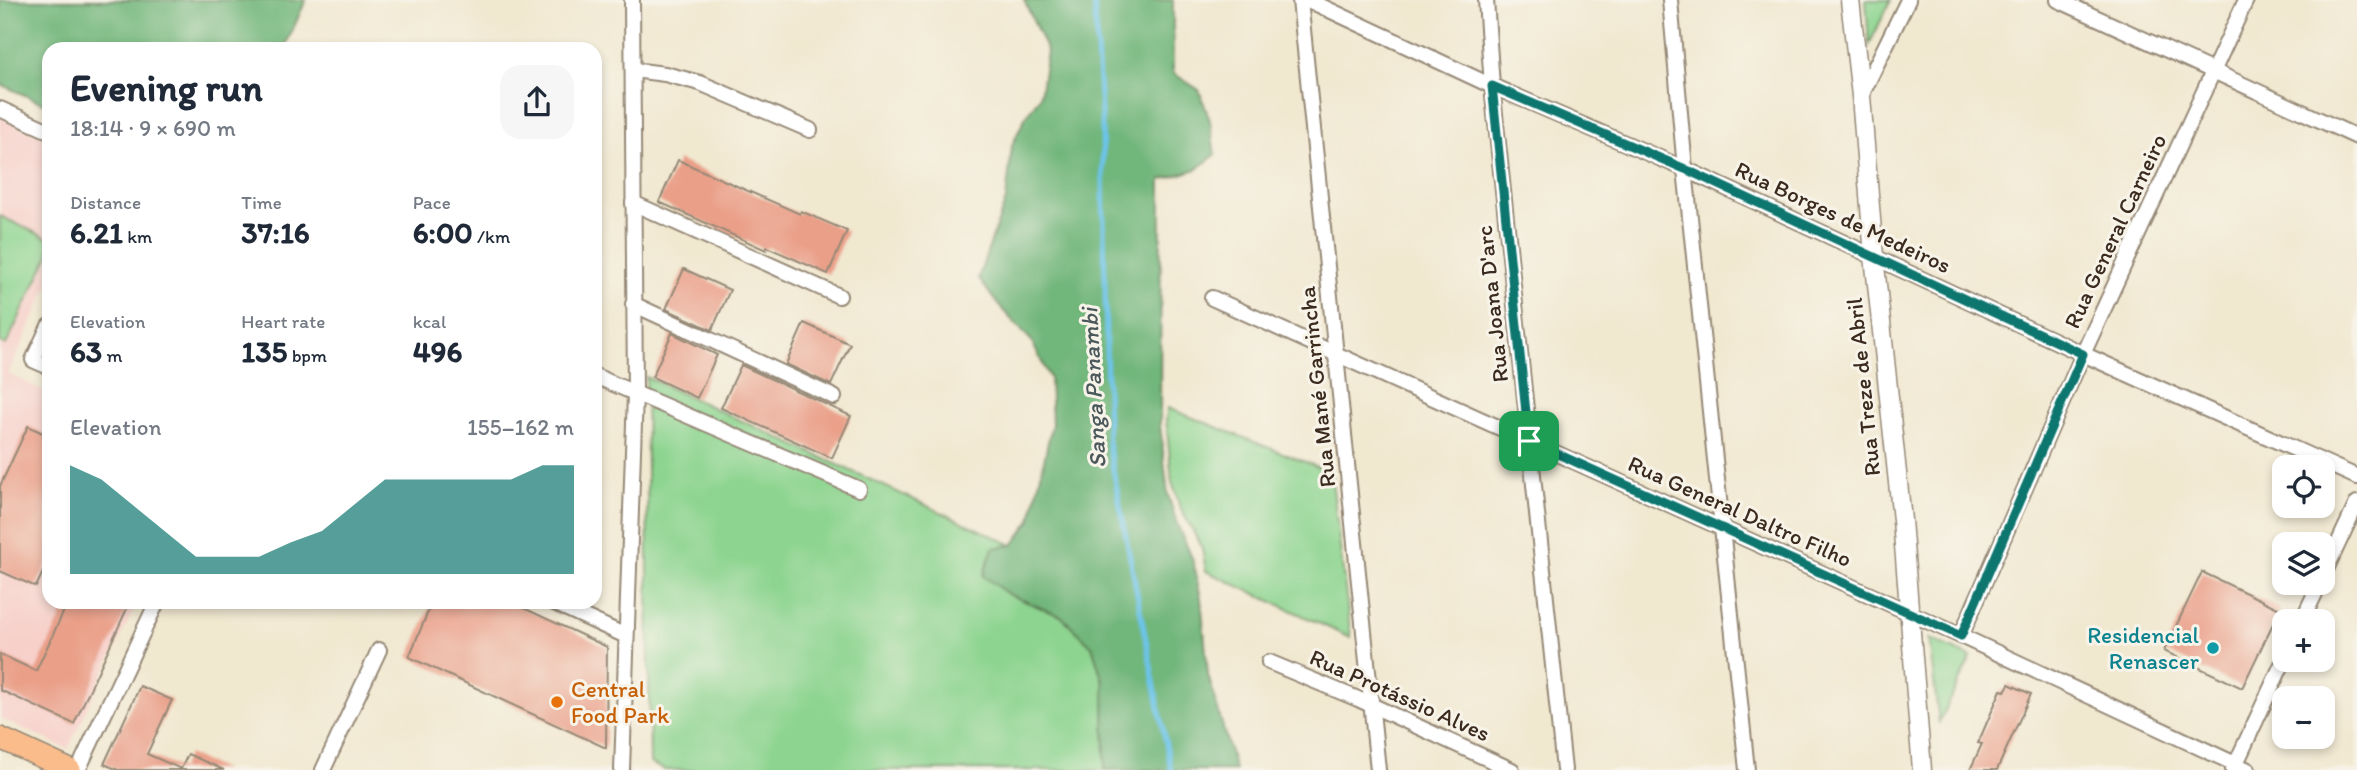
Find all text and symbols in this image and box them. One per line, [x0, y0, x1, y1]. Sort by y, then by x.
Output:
text: Evening run [70, 65, 263, 111]
button: share [500, 65, 574, 139]
text: 18:14 · 9 × 690 m [70, 114, 236, 142]
street label: Rua General Carneiro [2058, 129, 2172, 333]
street label: Rua Borges de Medeiros [1731, 155, 1955, 279]
text: Distance [70, 191, 141, 214]
text: Time [241, 191, 282, 214]
text: Pace [413, 191, 451, 214]
text: 6.21 [70, 214, 123, 251]
text: 37:16 [241, 214, 310, 251]
text: 6:00 [413, 214, 473, 251]
street label: Rua Joana D'arc [1470, 224, 1514, 384]
text: km [123, 225, 152, 248]
text: /km [473, 225, 510, 248]
street label: Rua Mané Garrincha [1293, 285, 1341, 489]
street label: Rua Treze de Abril [1840, 296, 1886, 478]
water label: Sanga Panambi [1074, 304, 1112, 469]
text: Elevation [70, 310, 146, 333]
text: Heart rate [241, 310, 325, 333]
text: kcal [413, 310, 446, 333]
text: 63 [70, 333, 102, 370]
text: 135 [241, 333, 287, 370]
text: 496 [413, 333, 462, 370]
text: m [102, 344, 123, 367]
text: bpm [287, 344, 327, 367]
pin [1499, 411, 1559, 471]
text: Elevation [70, 413, 161, 441]
text: 155–162 m [467, 413, 574, 441]
icon: arrive [1510, 422, 1548, 460]
street label: Rua General Daltro Filho [1624, 449, 1856, 573]
map controls [2272, 455, 2335, 749]
button: locate [2272, 455, 2335, 518]
button: layers [2272, 532, 2335, 595]
button: + [2272, 609, 2335, 672]
place label: Residencial Renascer [2087, 621, 2199, 675]
marker: Residencial Renascer [2205, 640, 2221, 656]
street label: Rua Protássio Alves [1306, 643, 1494, 747]
place label: Central Food Park [571, 675, 669, 729]
button: − [2272, 686, 2335, 749]
marker: Central Food Park [549, 694, 565, 710]

